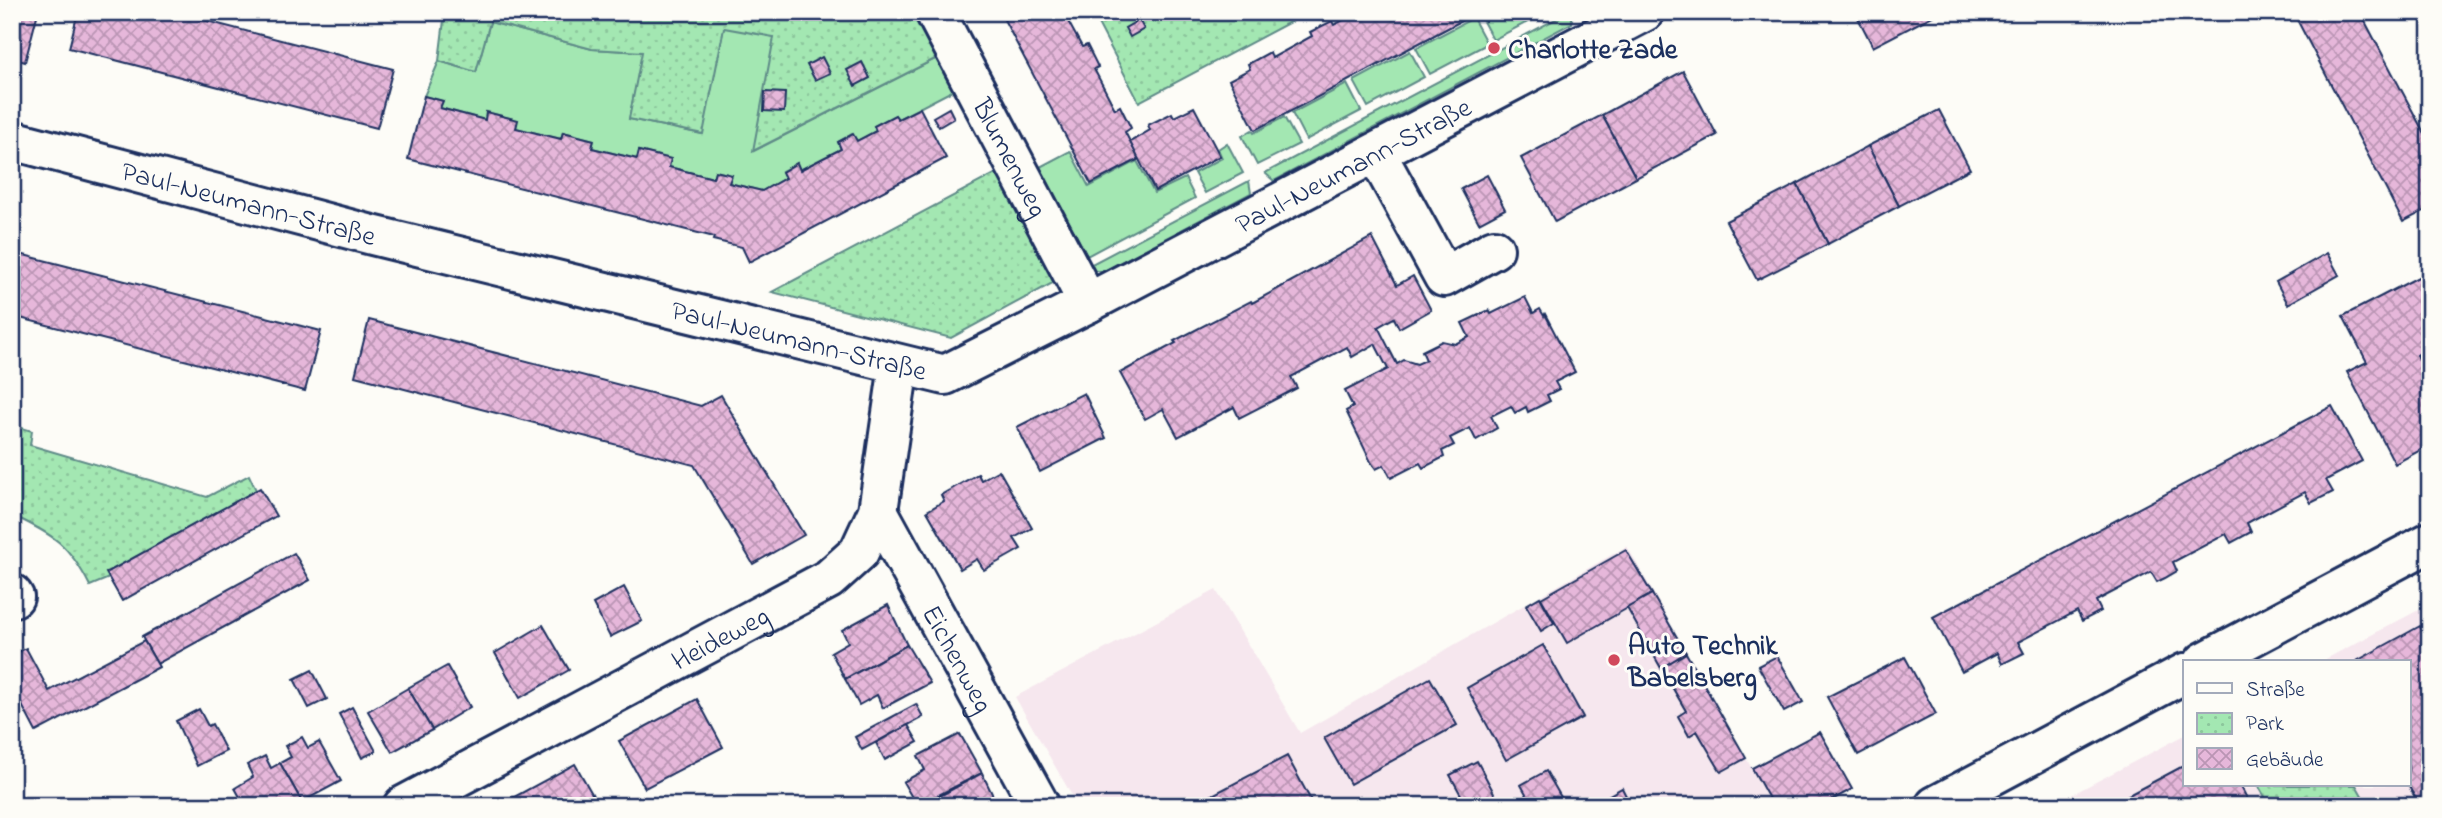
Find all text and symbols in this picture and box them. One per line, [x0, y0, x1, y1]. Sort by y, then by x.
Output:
place label: Charlotte Zade [1508, 31, 1679, 72]
marker: Charlotte Zade [1486, 40, 1502, 56]
street label: Paul-Neumann-Straße [1229, 89, 1480, 246]
street label: Blumenweg [959, 91, 1056, 226]
street label: Paul-Neumann-Straße [116, 153, 380, 259]
street label: Paul-Neumann-Straße [666, 292, 931, 394]
street label: Heideweg [665, 597, 778, 683]
street label: Eichenweg [910, 599, 1002, 721]
place label: Auto Technik Babelsberg [1626, 627, 1778, 701]
marker: Auto Technik Babelsberg [1606, 652, 1622, 668]
legend [2183, 660, 2410, 786]
text: Straße [2246, 676, 2305, 706]
text: Park [2246, 710, 2285, 740]
text: Gebäude [2246, 746, 2324, 776]

